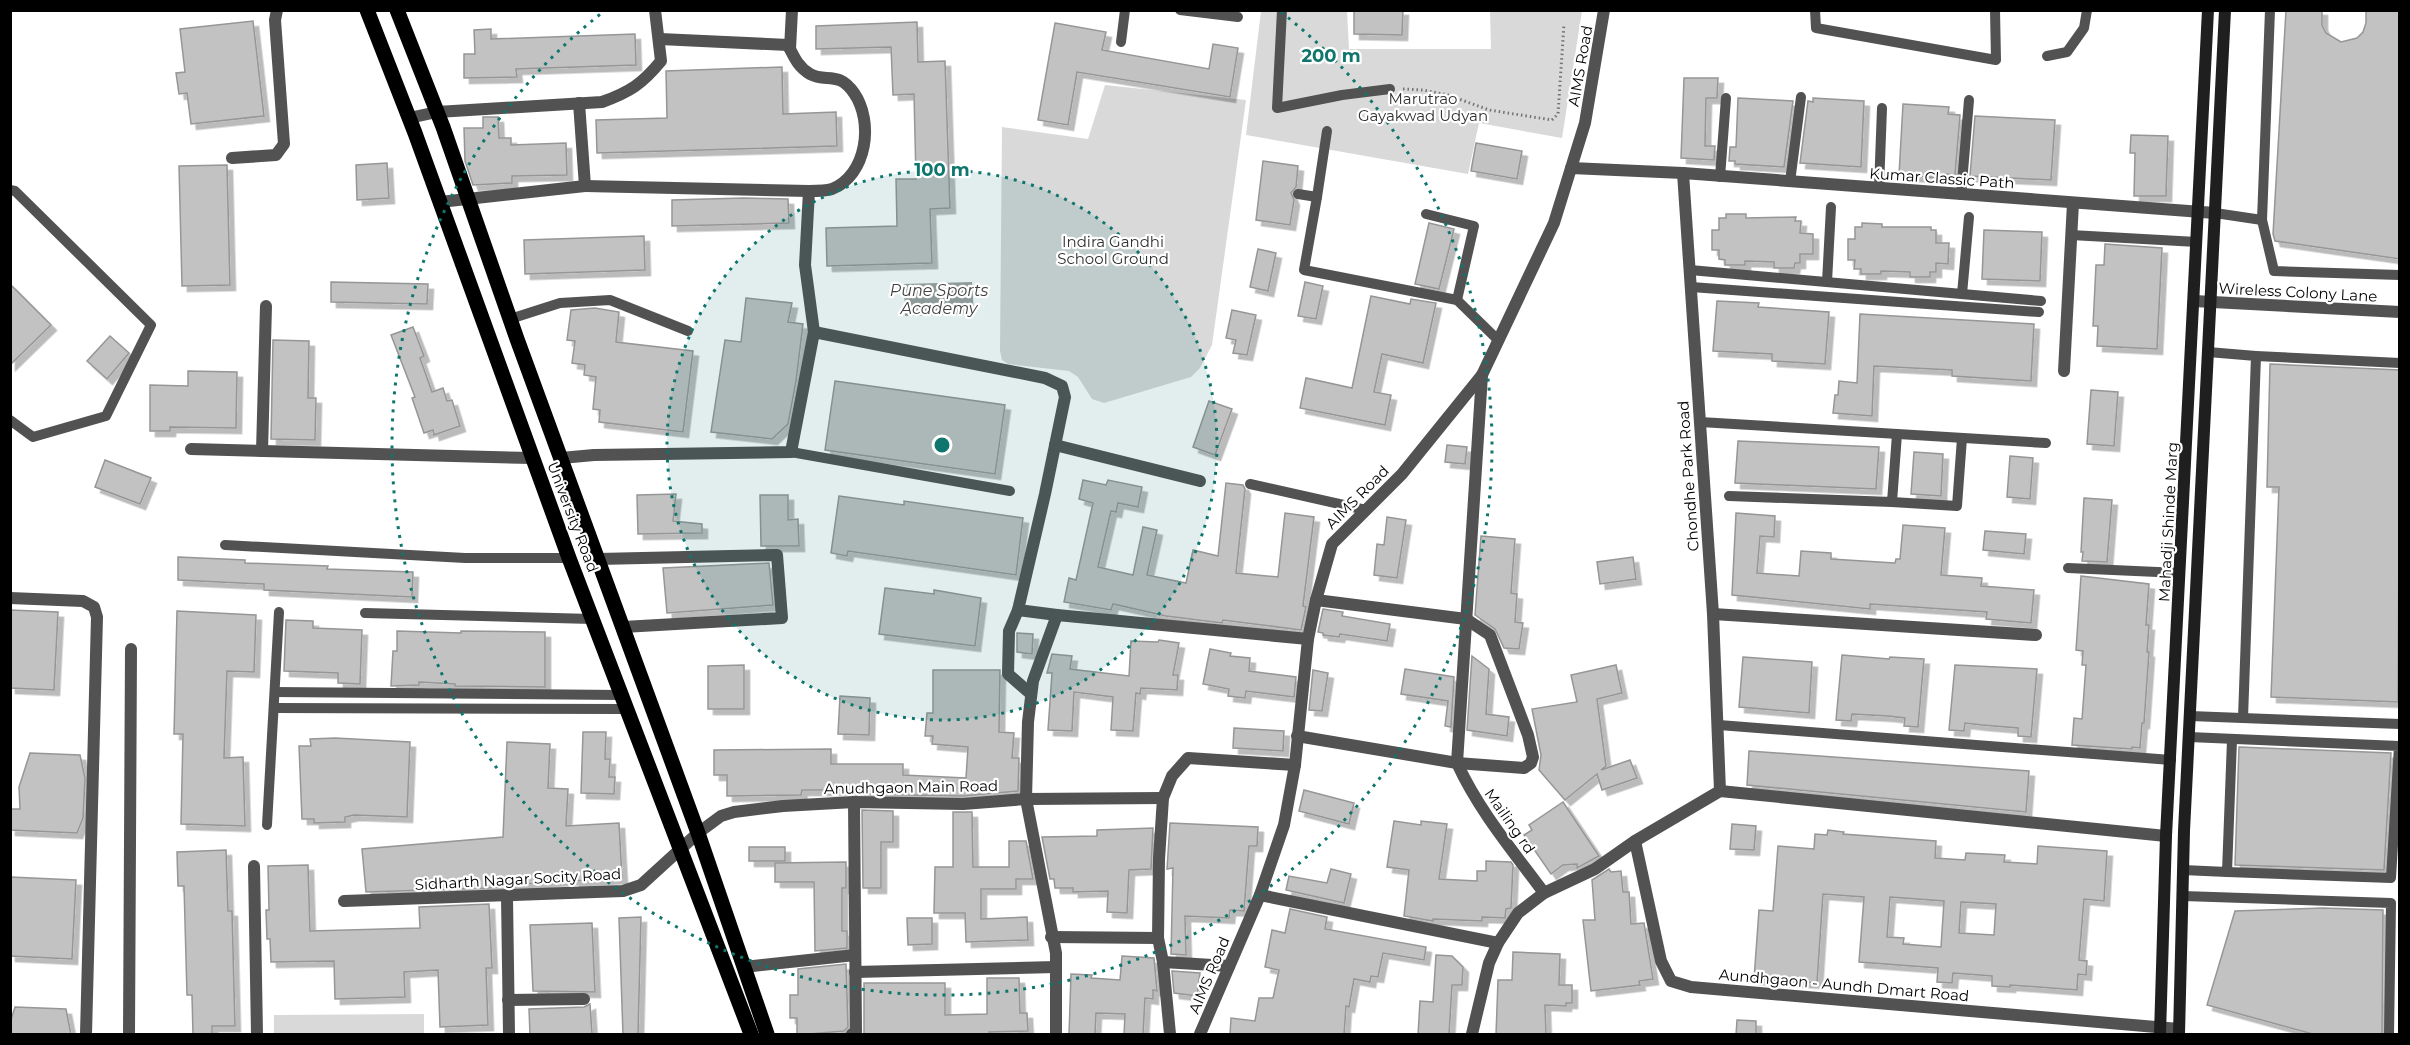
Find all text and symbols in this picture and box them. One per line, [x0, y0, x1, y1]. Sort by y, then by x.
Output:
street label: AIMS Road [1564, 24, 1596, 108]
text: 200 m [1301, 45, 1361, 67]
park label: Marutrao Gayakwad Udyan [1358, 89, 1488, 125]
text: 100 m [914, 159, 970, 181]
street label: Kumar Classic Path [1869, 163, 2015, 193]
park label: Indira Gandhi School Ground [1057, 232, 1169, 268]
street label: Wireless Colony Lane [2218, 278, 2378, 306]
water label: Pune Sports Academy [890, 281, 988, 318]
street label: Chondhe Park Road [1673, 400, 1703, 552]
centre of rings [932, 435, 952, 455]
street label: Mahadji Shinde Marg [2154, 441, 2182, 603]
street label: University Road [543, 459, 603, 575]
street label: AIMS Road [1321, 461, 1393, 533]
street label: Anudhgaon Main Road [824, 776, 998, 798]
street label: Mailing rd [1481, 785, 1539, 857]
street label: Sidharth Nagar Socity Road [414, 864, 622, 894]
street label: AIMS Road [1184, 934, 1234, 1016]
street label: Aundhgaon - Aundh Dmart Road [1718, 965, 1970, 1005]

